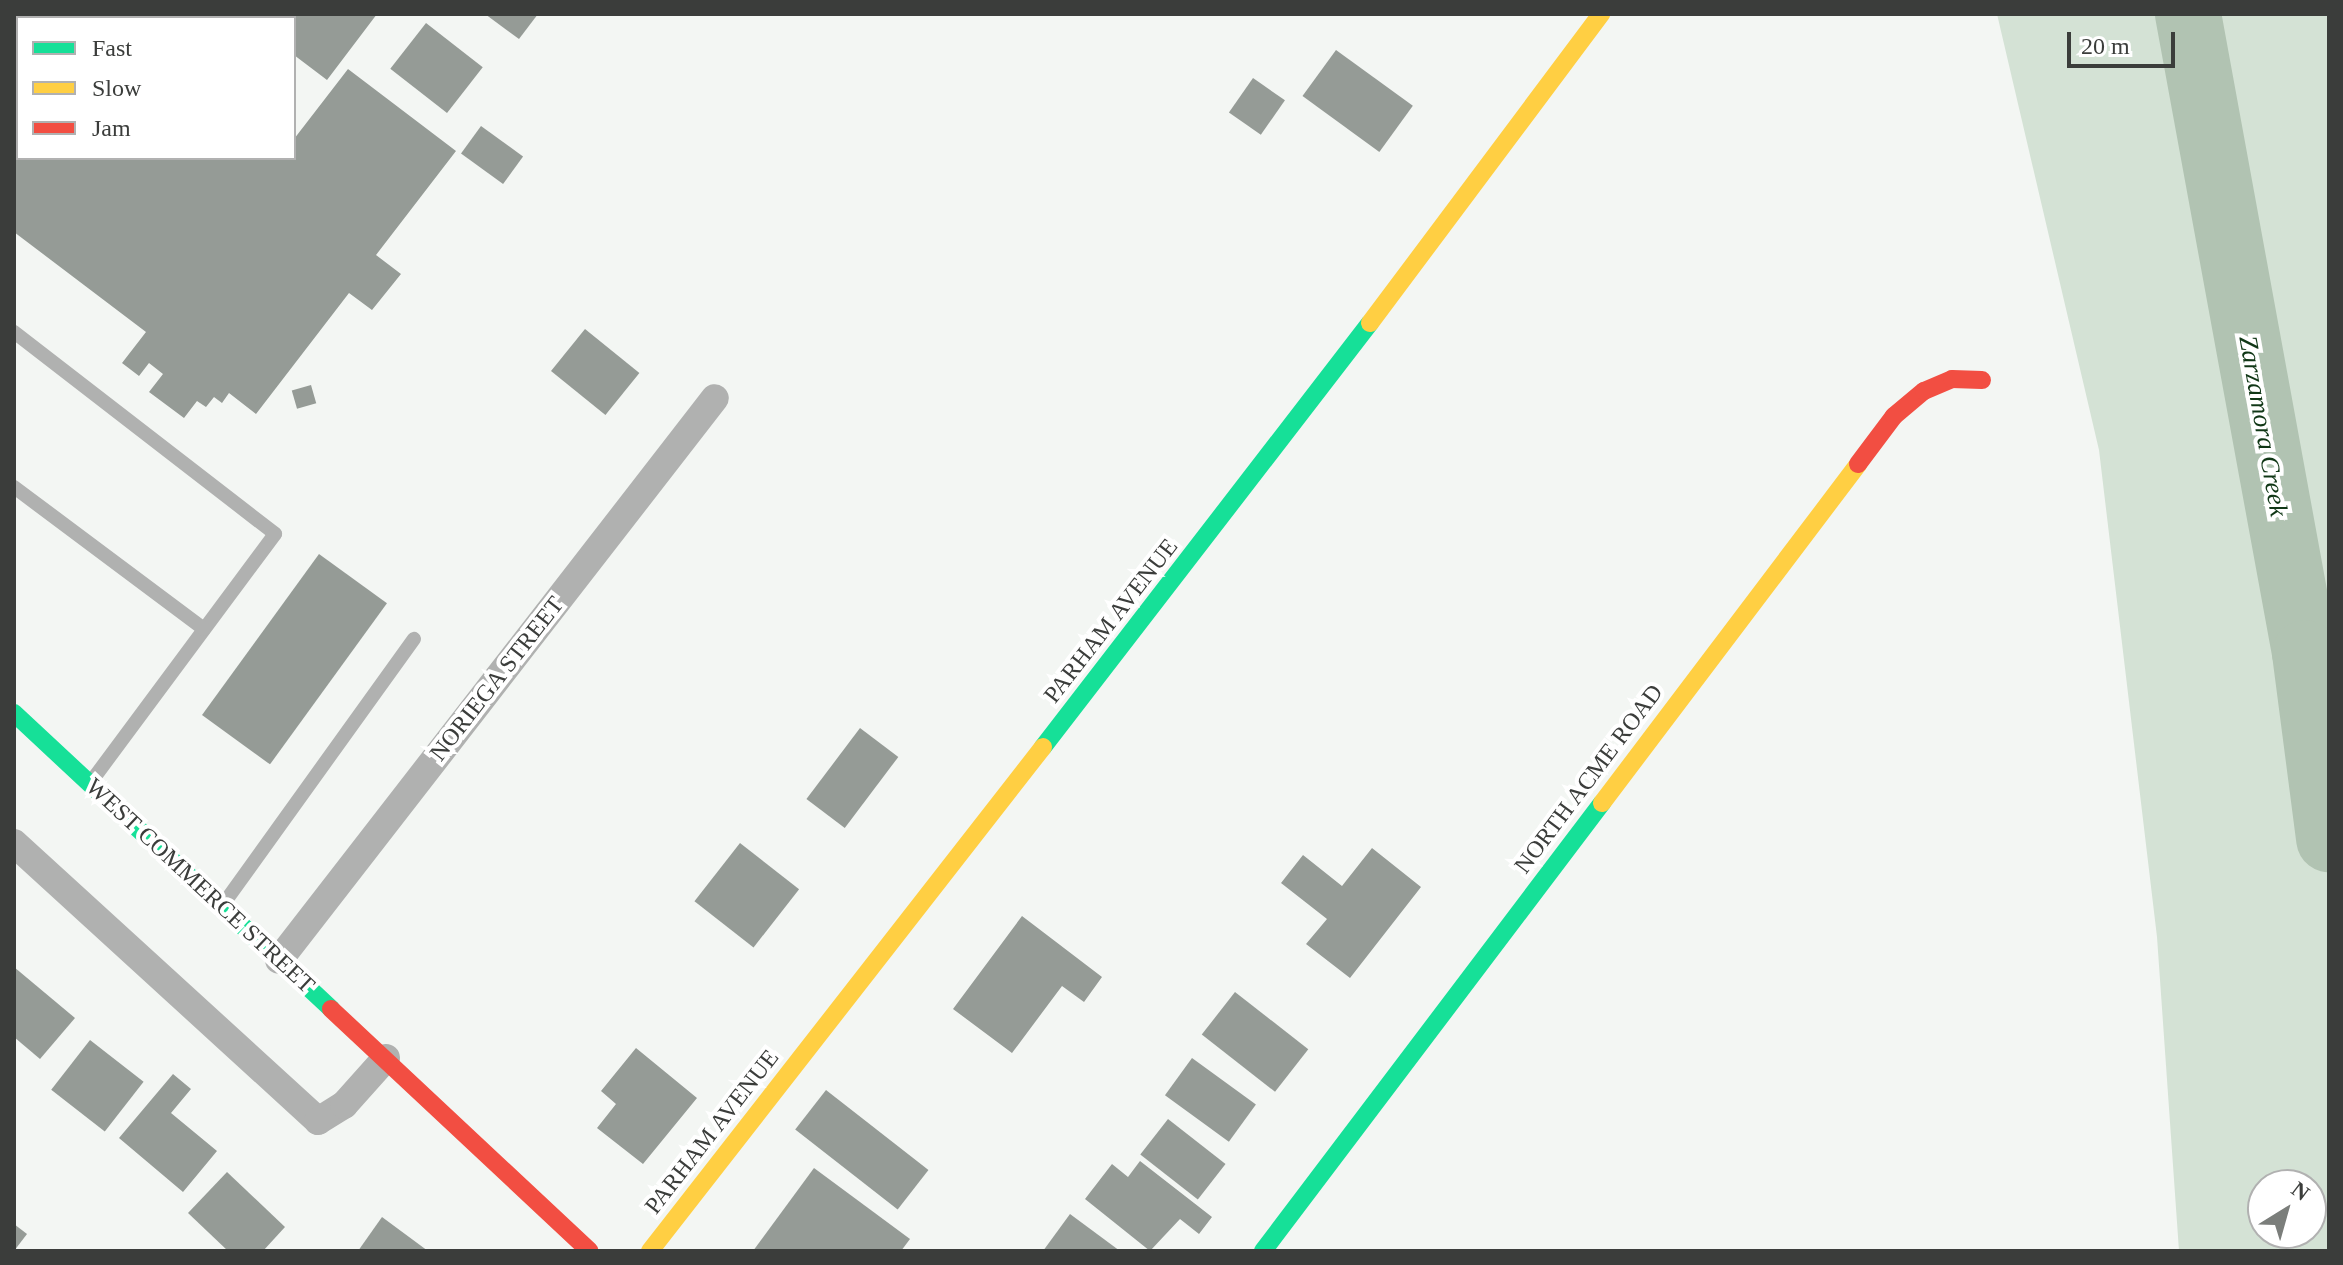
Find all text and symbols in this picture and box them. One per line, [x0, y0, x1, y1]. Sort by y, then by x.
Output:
legend [16, 16, 296, 160]
scale bar [2071, 16, 2179, 66]
text: 20 m [2081, 33, 2130, 59]
text: Fast [92, 35, 132, 61]
text: Slow [92, 75, 141, 101]
text: Jam [92, 115, 131, 141]
water label: Zarzamora Creek [2232, 333, 2294, 519]
street label: PARHAM AVENUE [1037, 533, 1185, 709]
street label: NORIEGA STREET [423, 591, 571, 767]
street label: NORTH ACME ROAD [1508, 678, 1670, 880]
street label: WEST COMMERCE STREET [79, 772, 321, 1000]
street label: PARHAM AVENUE [638, 1044, 786, 1220]
north arrow [2247, 1169, 2327, 1249]
text: N [2287, 1176, 2314, 1206]

